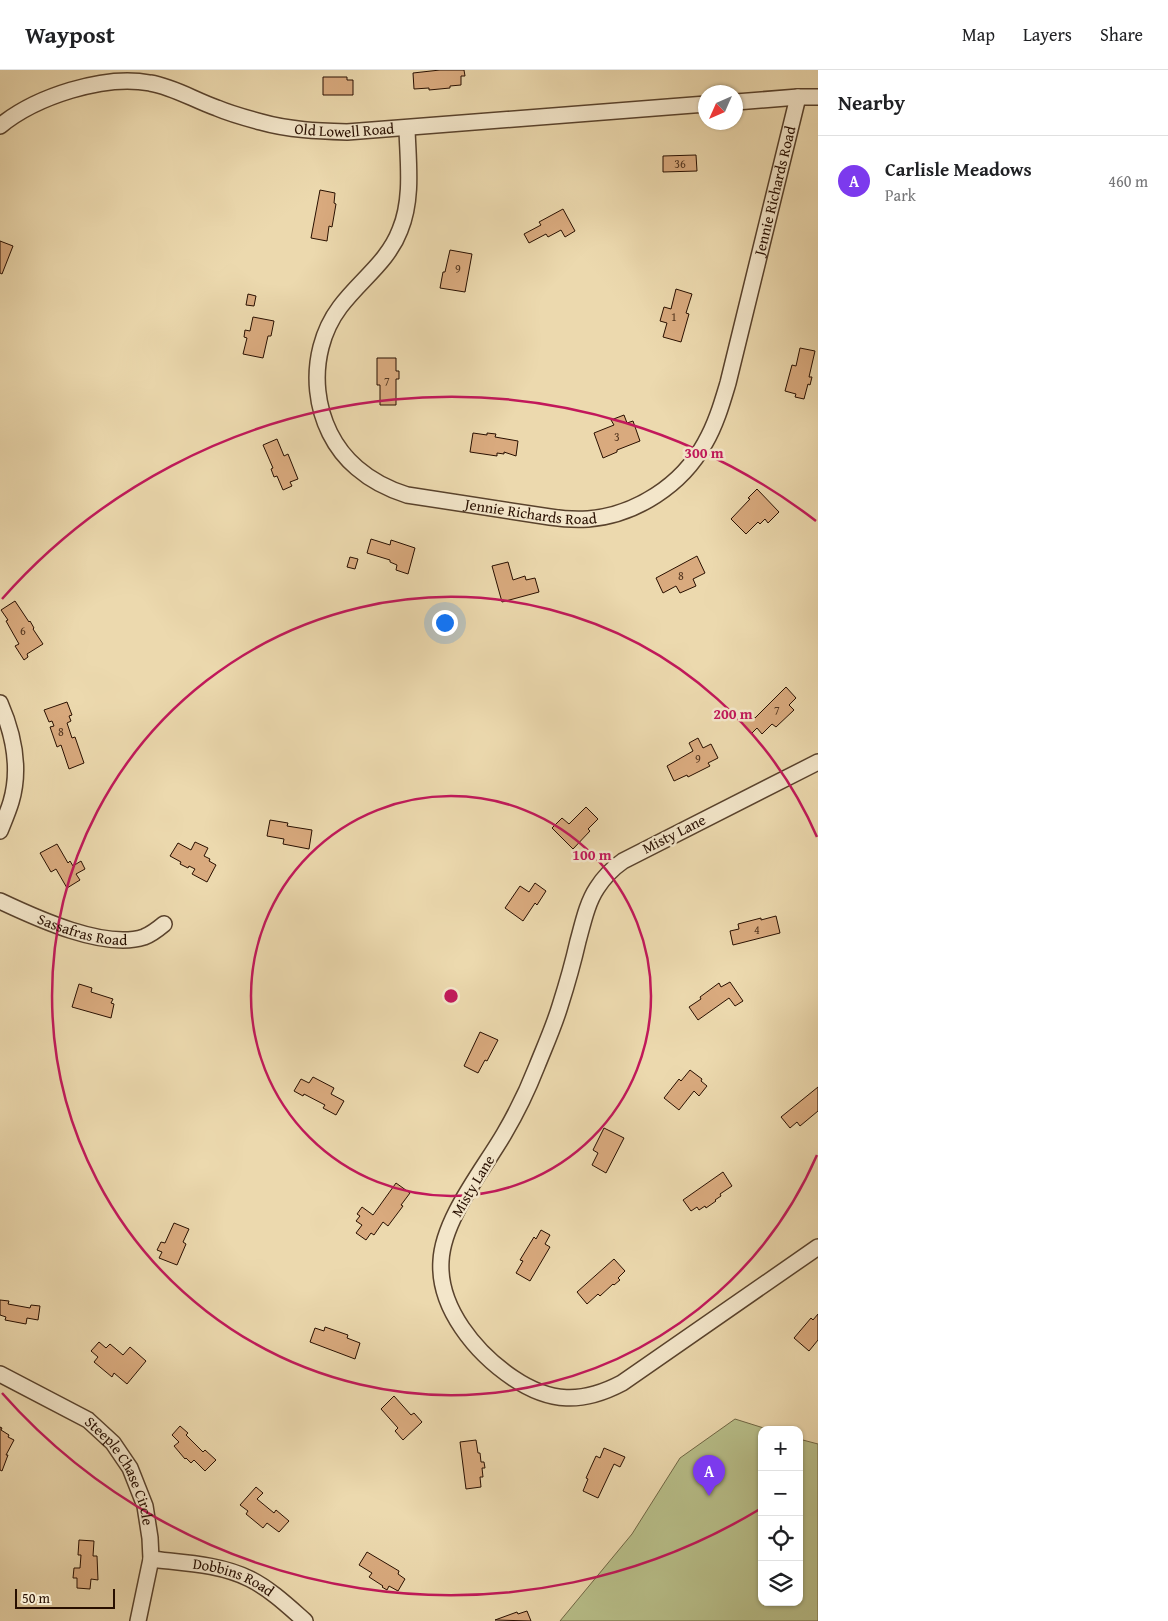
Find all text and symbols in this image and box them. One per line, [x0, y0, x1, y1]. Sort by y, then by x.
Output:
text: Waypost [25, 17, 115, 52]
text: Map [962, 21, 995, 48]
text: Layers [1023, 21, 1072, 48]
text: Share [1100, 21, 1143, 48]
north arrow [698, 85, 743, 130]
text: Nearby [838, 87, 905, 118]
street label: Old Lowell Road [293, 117, 395, 142]
street label: Jennie Richards Road [748, 124, 801, 260]
house number: 36 [674, 155, 686, 172]
text: Carlisle Meadows [885, 155, 1032, 183]
text: A [849, 169, 859, 193]
text: 460 m [1108, 169, 1148, 193]
text: Park [885, 183, 916, 207]
house number: 9 [455, 260, 461, 277]
house number: 1 [671, 308, 677, 325]
house number: 7 [384, 373, 390, 390]
house number: 3 [614, 428, 620, 445]
text: 300 m [684, 442, 724, 463]
street label: Jennie Richards Road [462, 493, 598, 529]
house number: 8 [678, 567, 684, 584]
your location [432, 610, 458, 636]
house number: 6 [20, 622, 26, 639]
house number: 7 [774, 702, 780, 719]
text: 200 m [713, 703, 753, 724]
house number: 8 [58, 723, 64, 740]
house number: 9 [695, 750, 701, 767]
street label: Misty Lane [639, 809, 709, 858]
text: 100 m [572, 844, 612, 865]
street label: Sassafras Road [34, 908, 127, 950]
house number: 4 [754, 921, 760, 938]
centre of rings [442, 987, 460, 1005]
street label: Misty Lane [446, 1151, 499, 1220]
street label: Steeple Chase Circle [80, 1411, 159, 1527]
map controls [758, 1426, 803, 1606]
button: + [758, 1426, 803, 1471]
pin: A [693, 1455, 725, 1496]
button: − [758, 1471, 803, 1516]
button: locate [758, 1516, 803, 1561]
street label: Dobbins Road [192, 1553, 279, 1601]
button: layers [758, 1561, 803, 1606]
scale bar [15, 1586, 115, 1609]
text: 50 m [22, 1588, 50, 1608]

